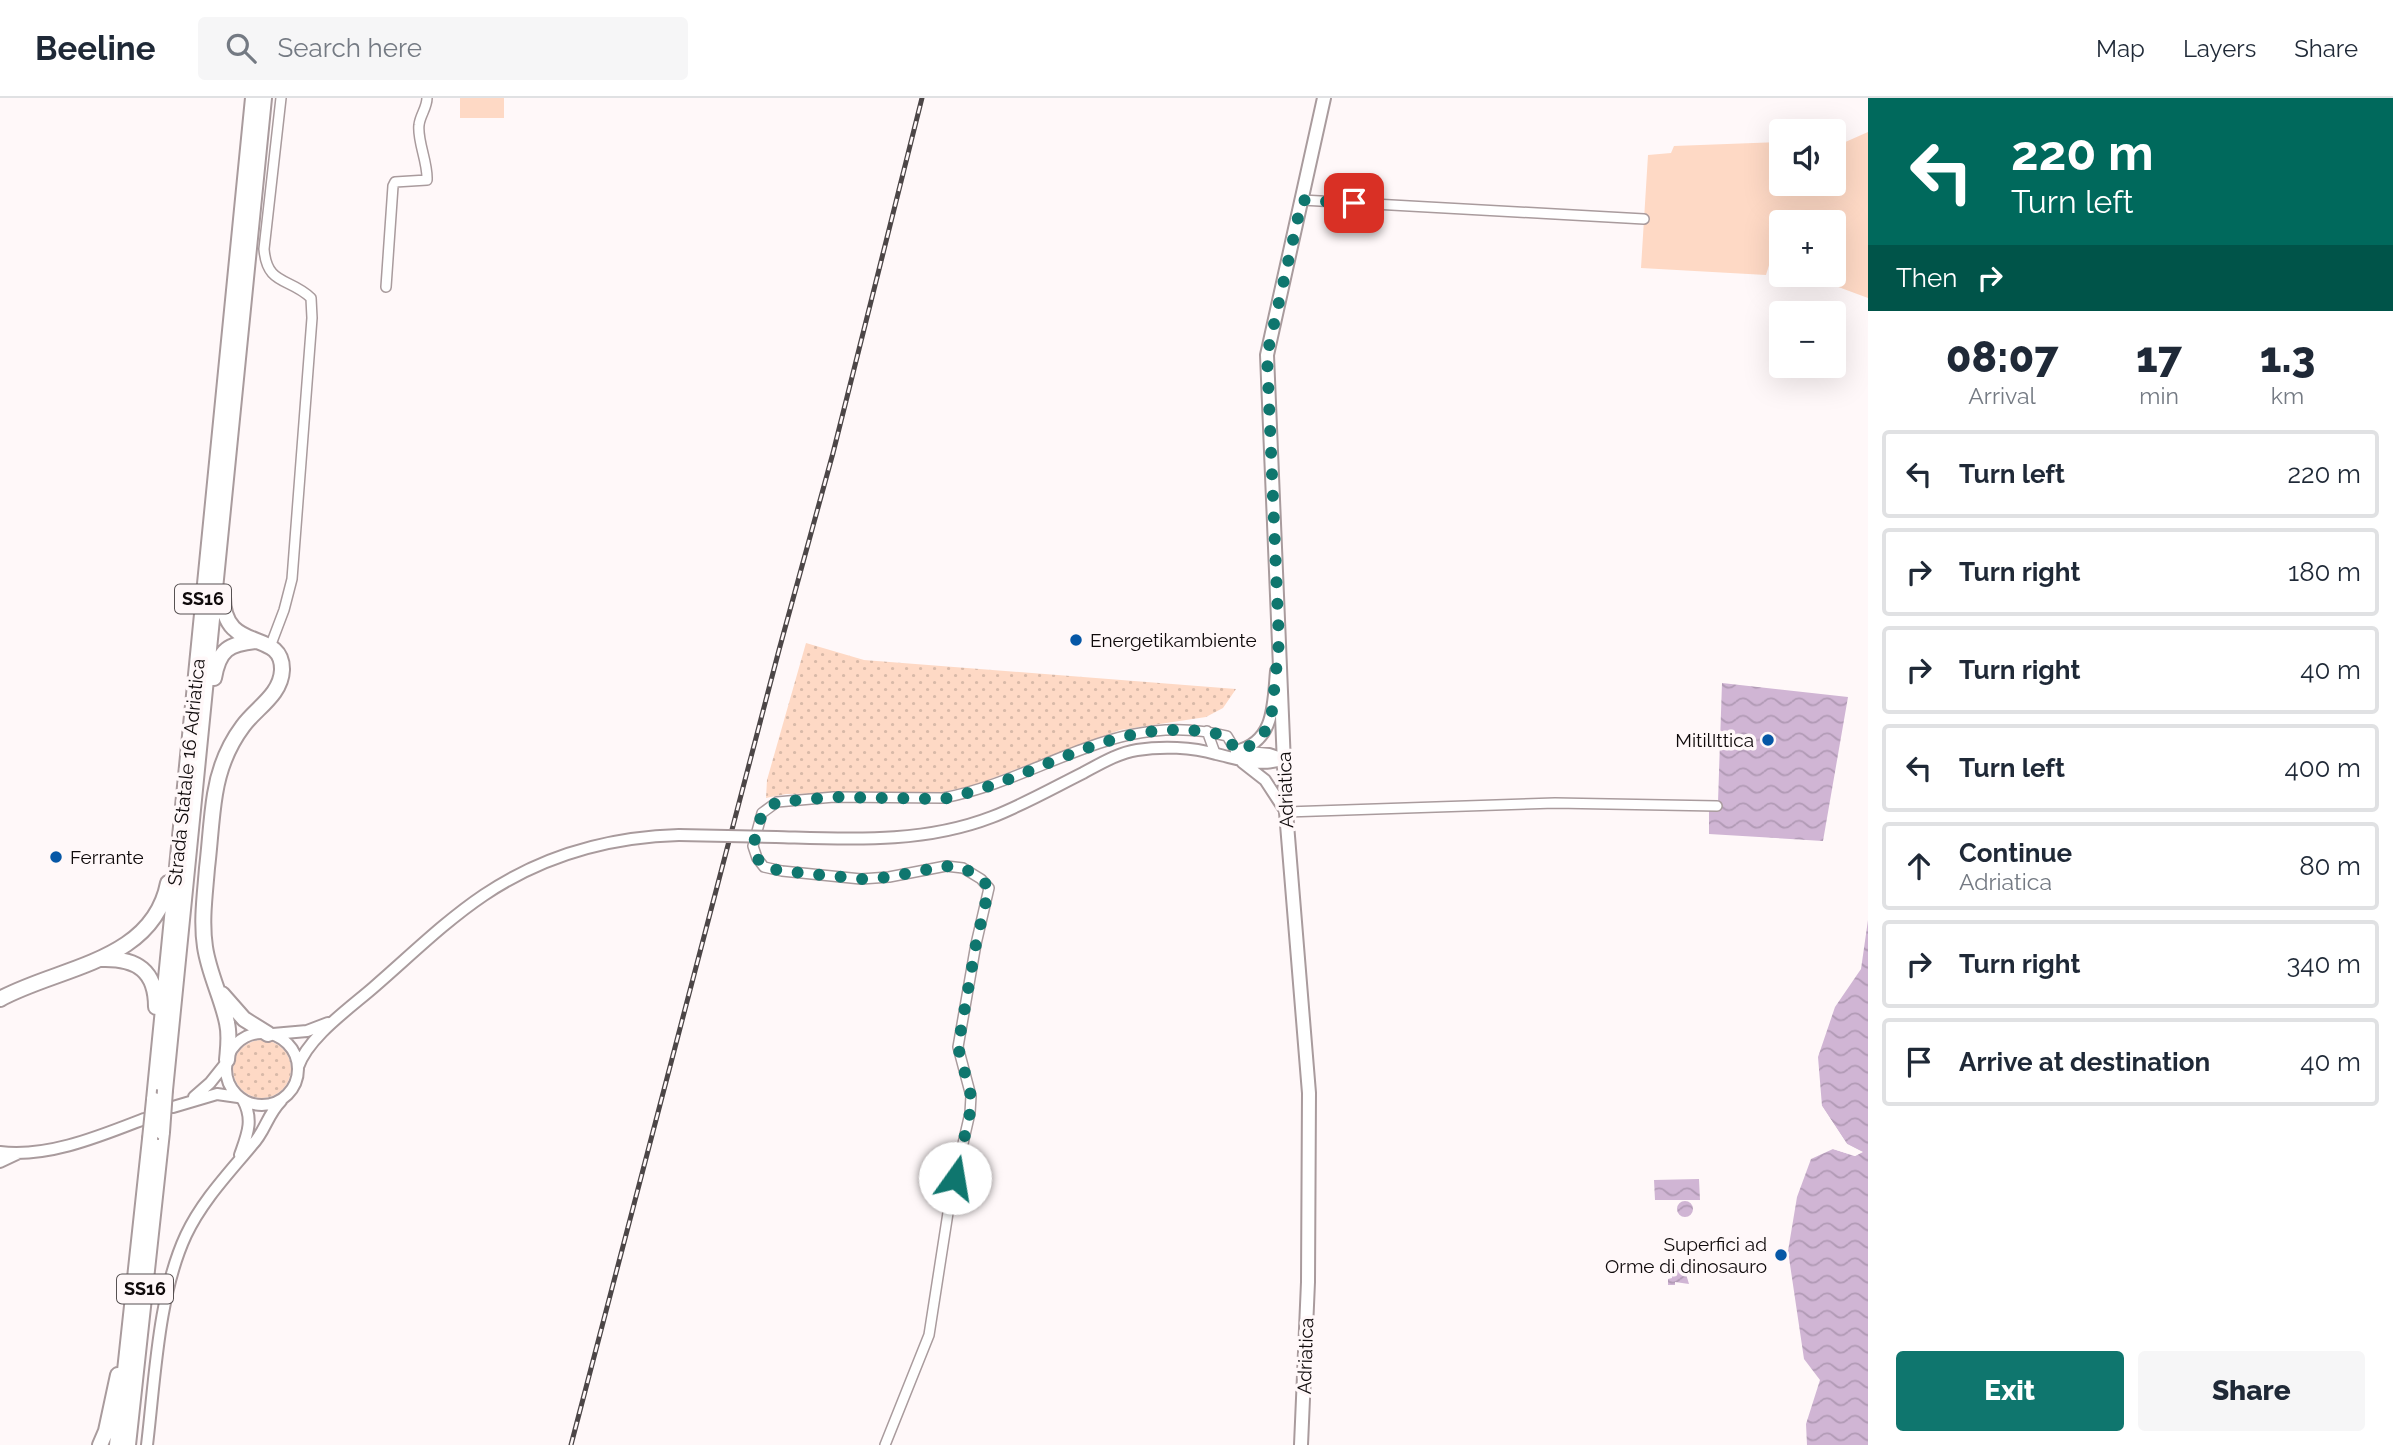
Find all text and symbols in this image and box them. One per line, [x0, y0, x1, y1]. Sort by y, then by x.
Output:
search box [198, 17, 688, 80]
text: Beeline [35, 29, 156, 68]
icon: search [222, 29, 260, 67]
text: Search here [278, 33, 422, 63]
text: Map [2096, 34, 2145, 63]
text: Layers [2183, 34, 2256, 63]
text: Share [2294, 34, 2358, 63]
map controls [1769, 119, 1846, 378]
button: sound [1769, 119, 1846, 196]
text: 220 m [2011, 124, 2154, 181]
icon: left [1896, 126, 1987, 217]
pin [1324, 173, 1384, 233]
text: Turn left [2011, 183, 2133, 220]
icon: arrive [1335, 184, 1373, 222]
button: + [1769, 210, 1846, 287]
icon: right [1971, 259, 2009, 297]
text: Then [1896, 263, 1957, 293]
button: − [1769, 301, 1846, 378]
text: 08:07 [1946, 333, 2058, 382]
text: 17 [2136, 333, 2182, 382]
text: 1.3 [2260, 333, 2315, 382]
text: Arrival [1968, 382, 2036, 409]
text: min [2139, 382, 2179, 409]
text: km [2271, 382, 2304, 409]
icon: left [1900, 455, 1938, 493]
text: Turn left [1959, 459, 2065, 489]
text: 220 m [2287, 459, 2361, 489]
icon: right [1900, 553, 1938, 591]
text: Turn right [1959, 557, 2080, 587]
text: 180 m [2288, 557, 2361, 587]
road number: SS16 [175, 584, 231, 614]
place label: Energetikambiente [1090, 629, 1257, 651]
marker: Energetikambiente [1068, 632, 1084, 648]
icon: right [1900, 651, 1938, 689]
text: Turn right [1959, 655, 2080, 685]
text: 40 m [2300, 655, 2361, 685]
street label: Strada Statale 16 Adriatica [163, 657, 209, 887]
place label: MitilIttica [1675, 729, 1754, 751]
marker: MitilIttica [1760, 732, 1776, 748]
icon: left [1900, 749, 1938, 787]
street label: Adriatica [1273, 751, 1297, 829]
text: Turn left [1959, 753, 2065, 783]
text: 400 m [2284, 753, 2361, 783]
text: Continue [1959, 838, 2072, 868]
place label: Ferrante [70, 846, 144, 868]
icon: ahead [1900, 847, 1938, 885]
marker: Ferrante [48, 849, 64, 865]
text: 80 m [2299, 851, 2361, 881]
text: Adriatica [1959, 868, 2052, 895]
icon: right [1900, 945, 1938, 983]
text: Turn right [1959, 949, 2080, 979]
text: 340 m [2286, 949, 2361, 979]
icon: arrive [1900, 1043, 1938, 1081]
text: Arrive at destination [1959, 1047, 2210, 1077]
text: 40 m [2300, 1047, 2361, 1077]
position arrow [918, 1141, 992, 1215]
place label: Superfici ad Orme di dinosauro [1605, 1233, 1767, 1277]
marker: Superfici ad Orme di dinosauro [1773, 1247, 1789, 1263]
road number: SS16 [117, 1274, 173, 1304]
street label: Adriatica [1293, 1317, 1317, 1395]
button: Exit [1896, 1351, 2124, 1431]
button: Share [2138, 1351, 2365, 1431]

